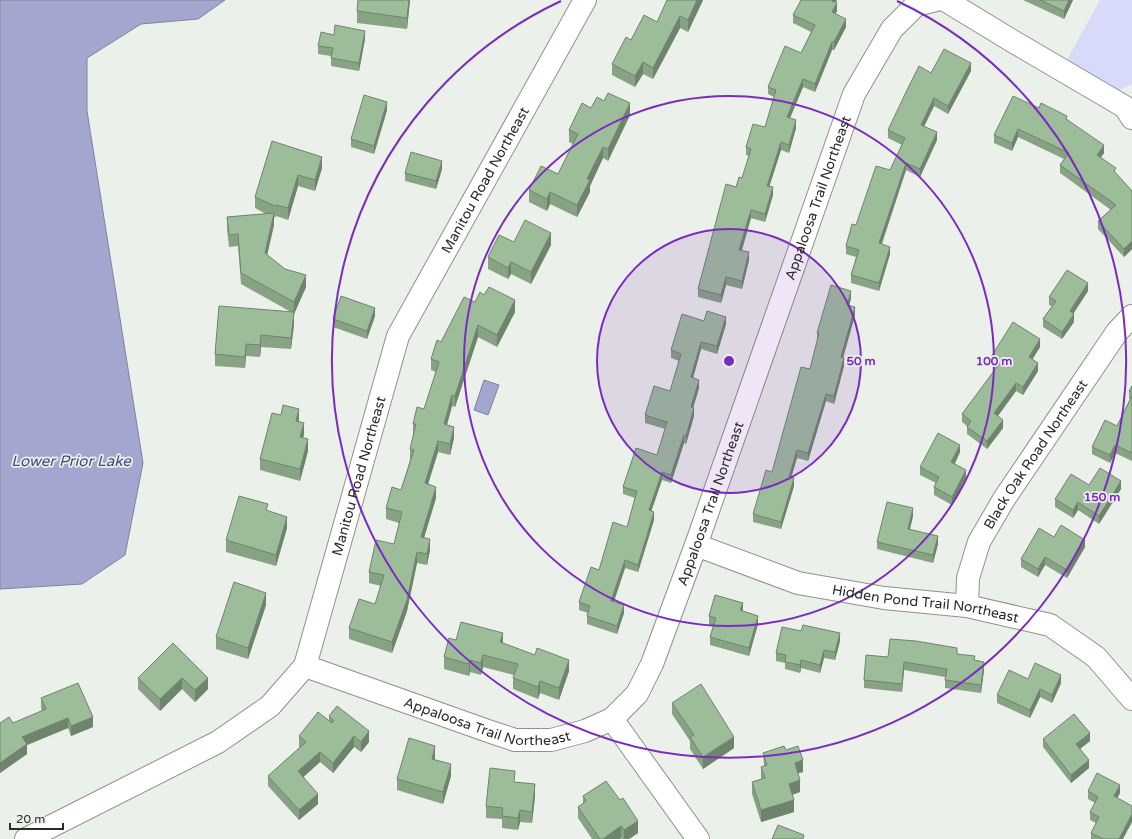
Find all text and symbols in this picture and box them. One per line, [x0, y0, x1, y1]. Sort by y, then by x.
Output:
street label: Manitou Road Northeast [437, 103, 533, 256]
street label: Appaloosa Trail Northeast [781, 113, 854, 282]
centre of rings [722, 354, 736, 368]
text: 50 m [846, 354, 876, 368]
text: 100 m [976, 354, 1012, 368]
street label: Black Oak Road Northeast [980, 376, 1091, 532]
street label: Manitou Road Northeast [328, 394, 389, 558]
street label: Appaloosa Trail Northeast [673, 419, 747, 588]
water label: Lower Prior Lake [11, 452, 132, 470]
text: 150 m [1084, 490, 1120, 504]
street label: Hidden Pond Trail Northeast [831, 581, 1021, 626]
street label: Appaloosa Trail Northeast [402, 693, 573, 749]
scale bar [10, 805, 63, 831]
text: 20 m [16, 812, 45, 826]

